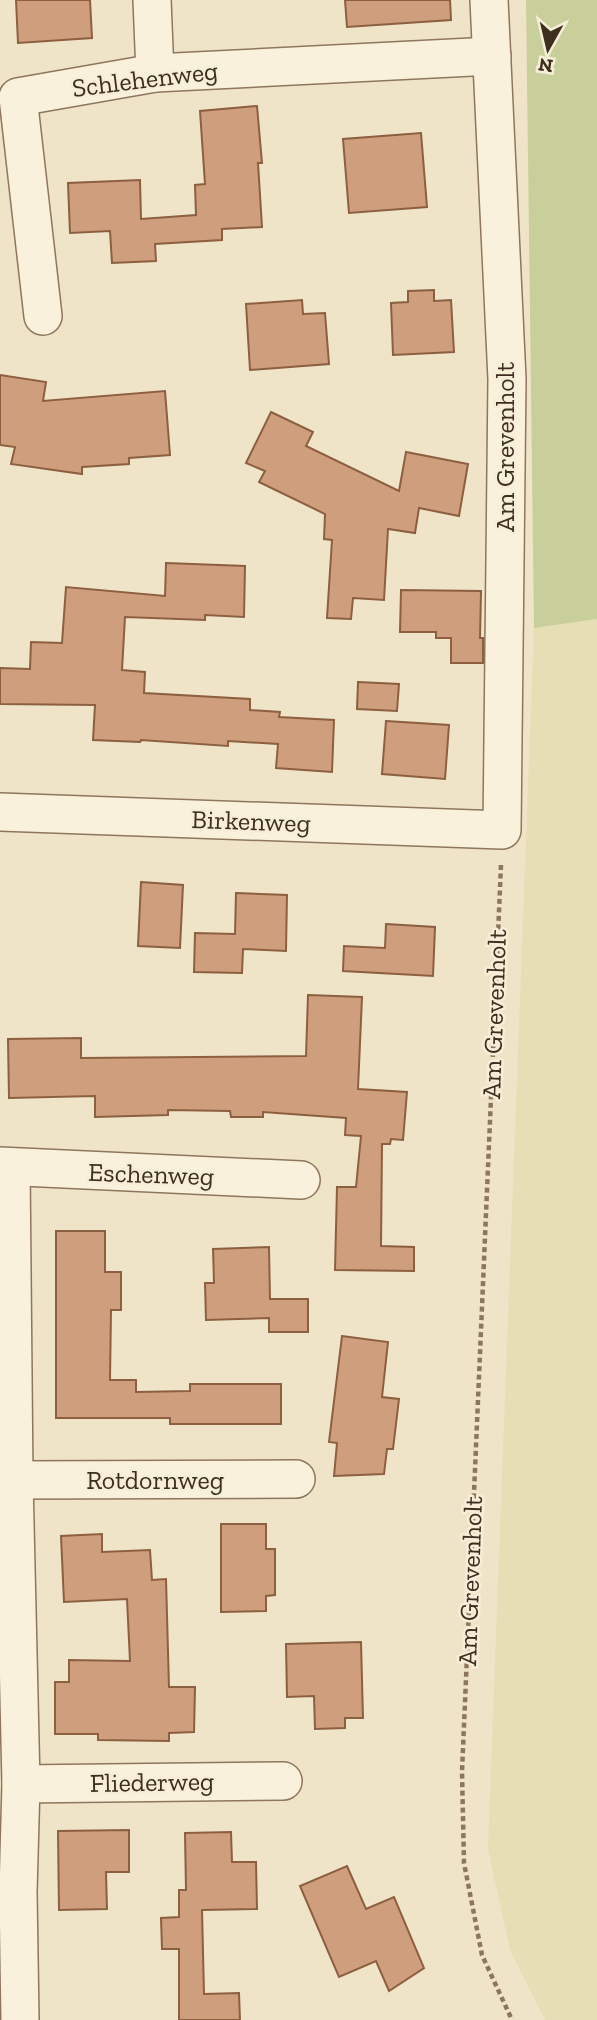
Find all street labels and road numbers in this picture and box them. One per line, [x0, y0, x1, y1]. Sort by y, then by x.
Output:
street label: Schlehenweg [70, 54, 220, 104]
street label: Am Grevenholt [489, 362, 521, 532]
street label: Birkenweg [191, 803, 311, 839]
street label: Am Grevenholt [475, 928, 513, 1100]
street label: Eschenweg [87, 1156, 215, 1192]
street label: Rotdornweg [86, 1464, 224, 1496]
street label: Am Grevenholt [451, 1495, 489, 1667]
street label: Fliederweg [90, 1765, 214, 1799]

